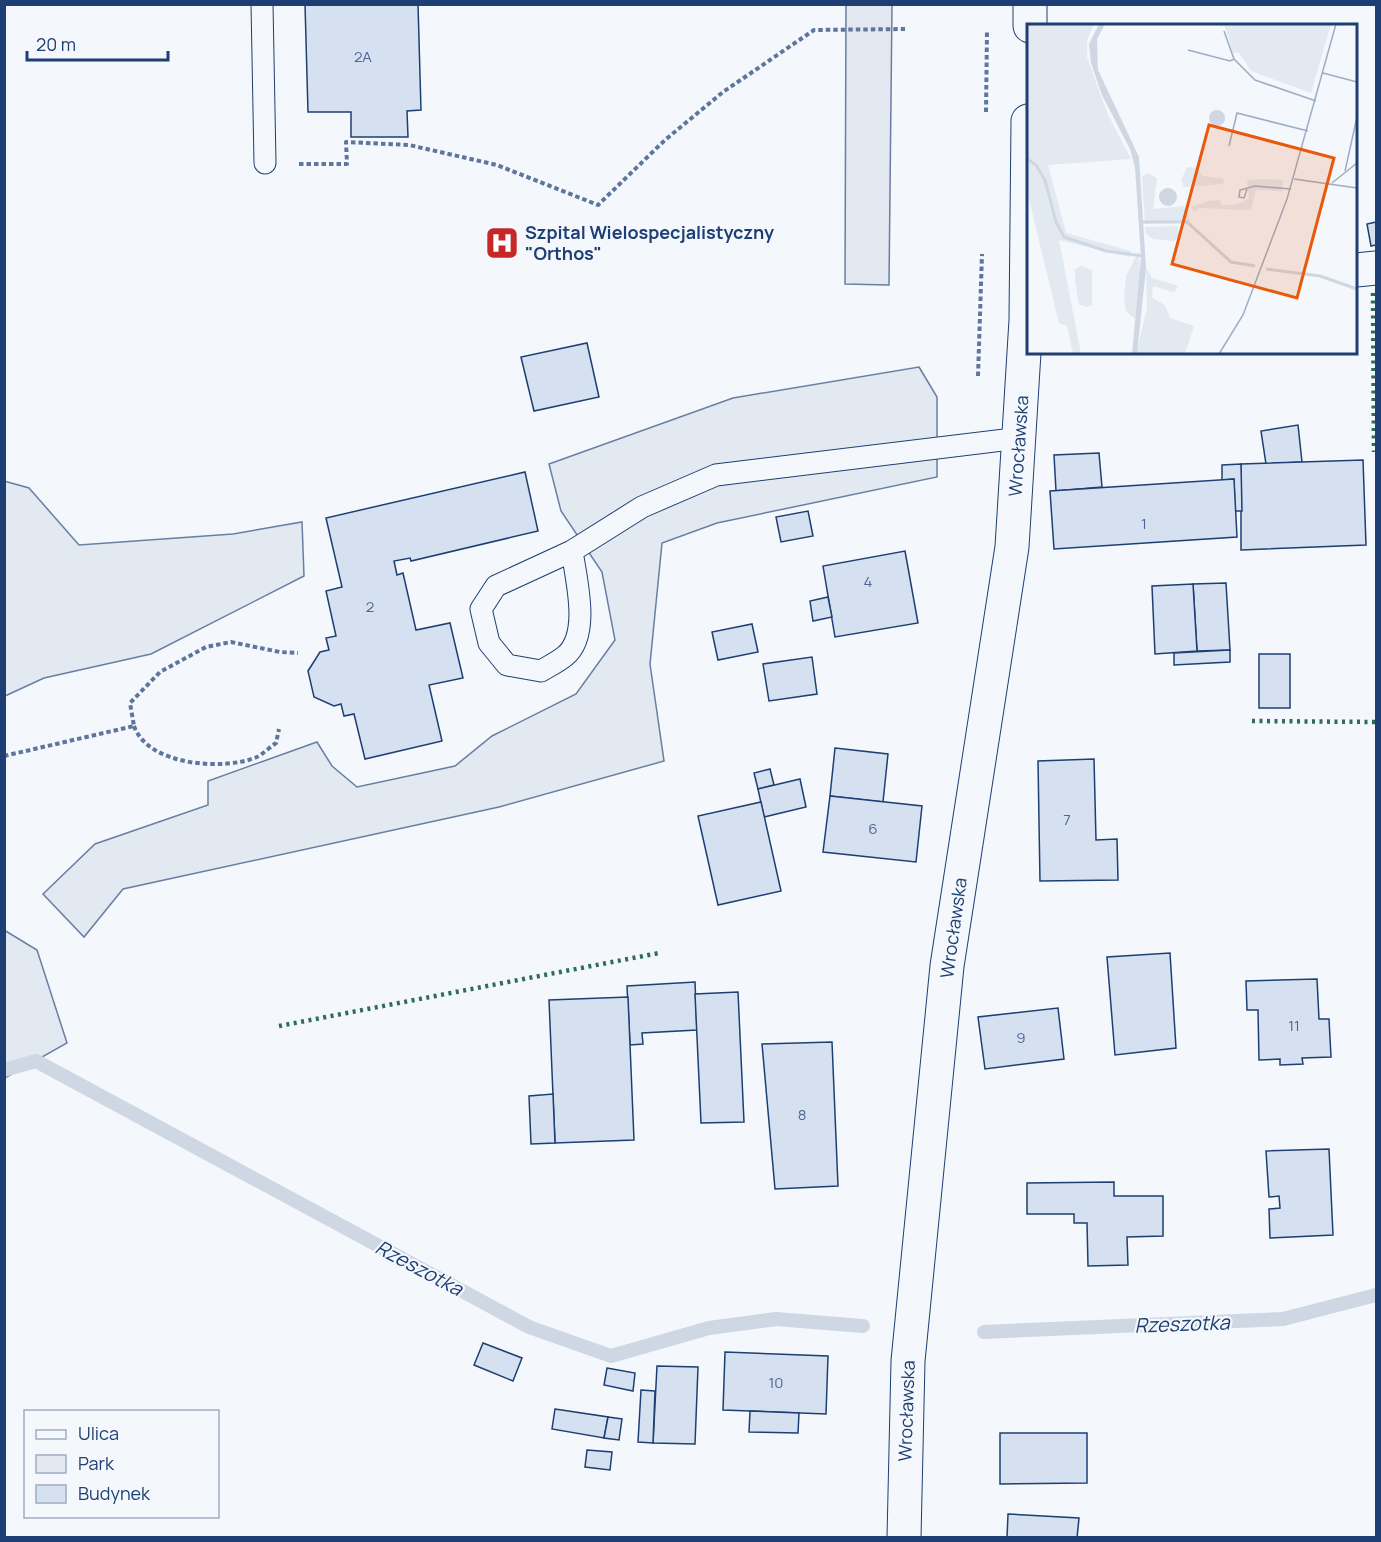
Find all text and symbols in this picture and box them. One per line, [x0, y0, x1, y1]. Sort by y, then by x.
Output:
scale bar [27, 24, 168, 62]
inset map [1027, 24, 1357, 354]
text: 20 m [36, 32, 76, 56]
house number: 2A [354, 46, 372, 67]
place label: Szpital Wielospecjalistyczny "Orthos" [525, 220, 774, 265]
hospital icon: Szpital Wielospecjalistyczny "Orthos" [484, 225, 520, 261]
street label: Wrocławska [1002, 395, 1034, 497]
house number: 1 [1141, 513, 1147, 534]
house number: 4 [864, 571, 873, 592]
house number: 2 [366, 596, 374, 617]
house number: 7 [1063, 809, 1071, 830]
house number: 6 [868, 818, 878, 839]
street label: Wrocławska [934, 876, 972, 980]
house number: 11 [1288, 1015, 1300, 1036]
house number: 9 [1016, 1027, 1026, 1048]
house number: 8 [798, 1104, 806, 1125]
water label: Rzeszotka [371, 1233, 468, 1302]
water label: Rzeszotka [1134, 1308, 1231, 1339]
street label: Wrocławska [892, 1360, 920, 1462]
house number: 10 [769, 1372, 784, 1393]
legend [24, 1410, 219, 1518]
text: Ulica [78, 1421, 119, 1445]
text: Park [78, 1451, 115, 1475]
text: Budynek [78, 1481, 151, 1505]

